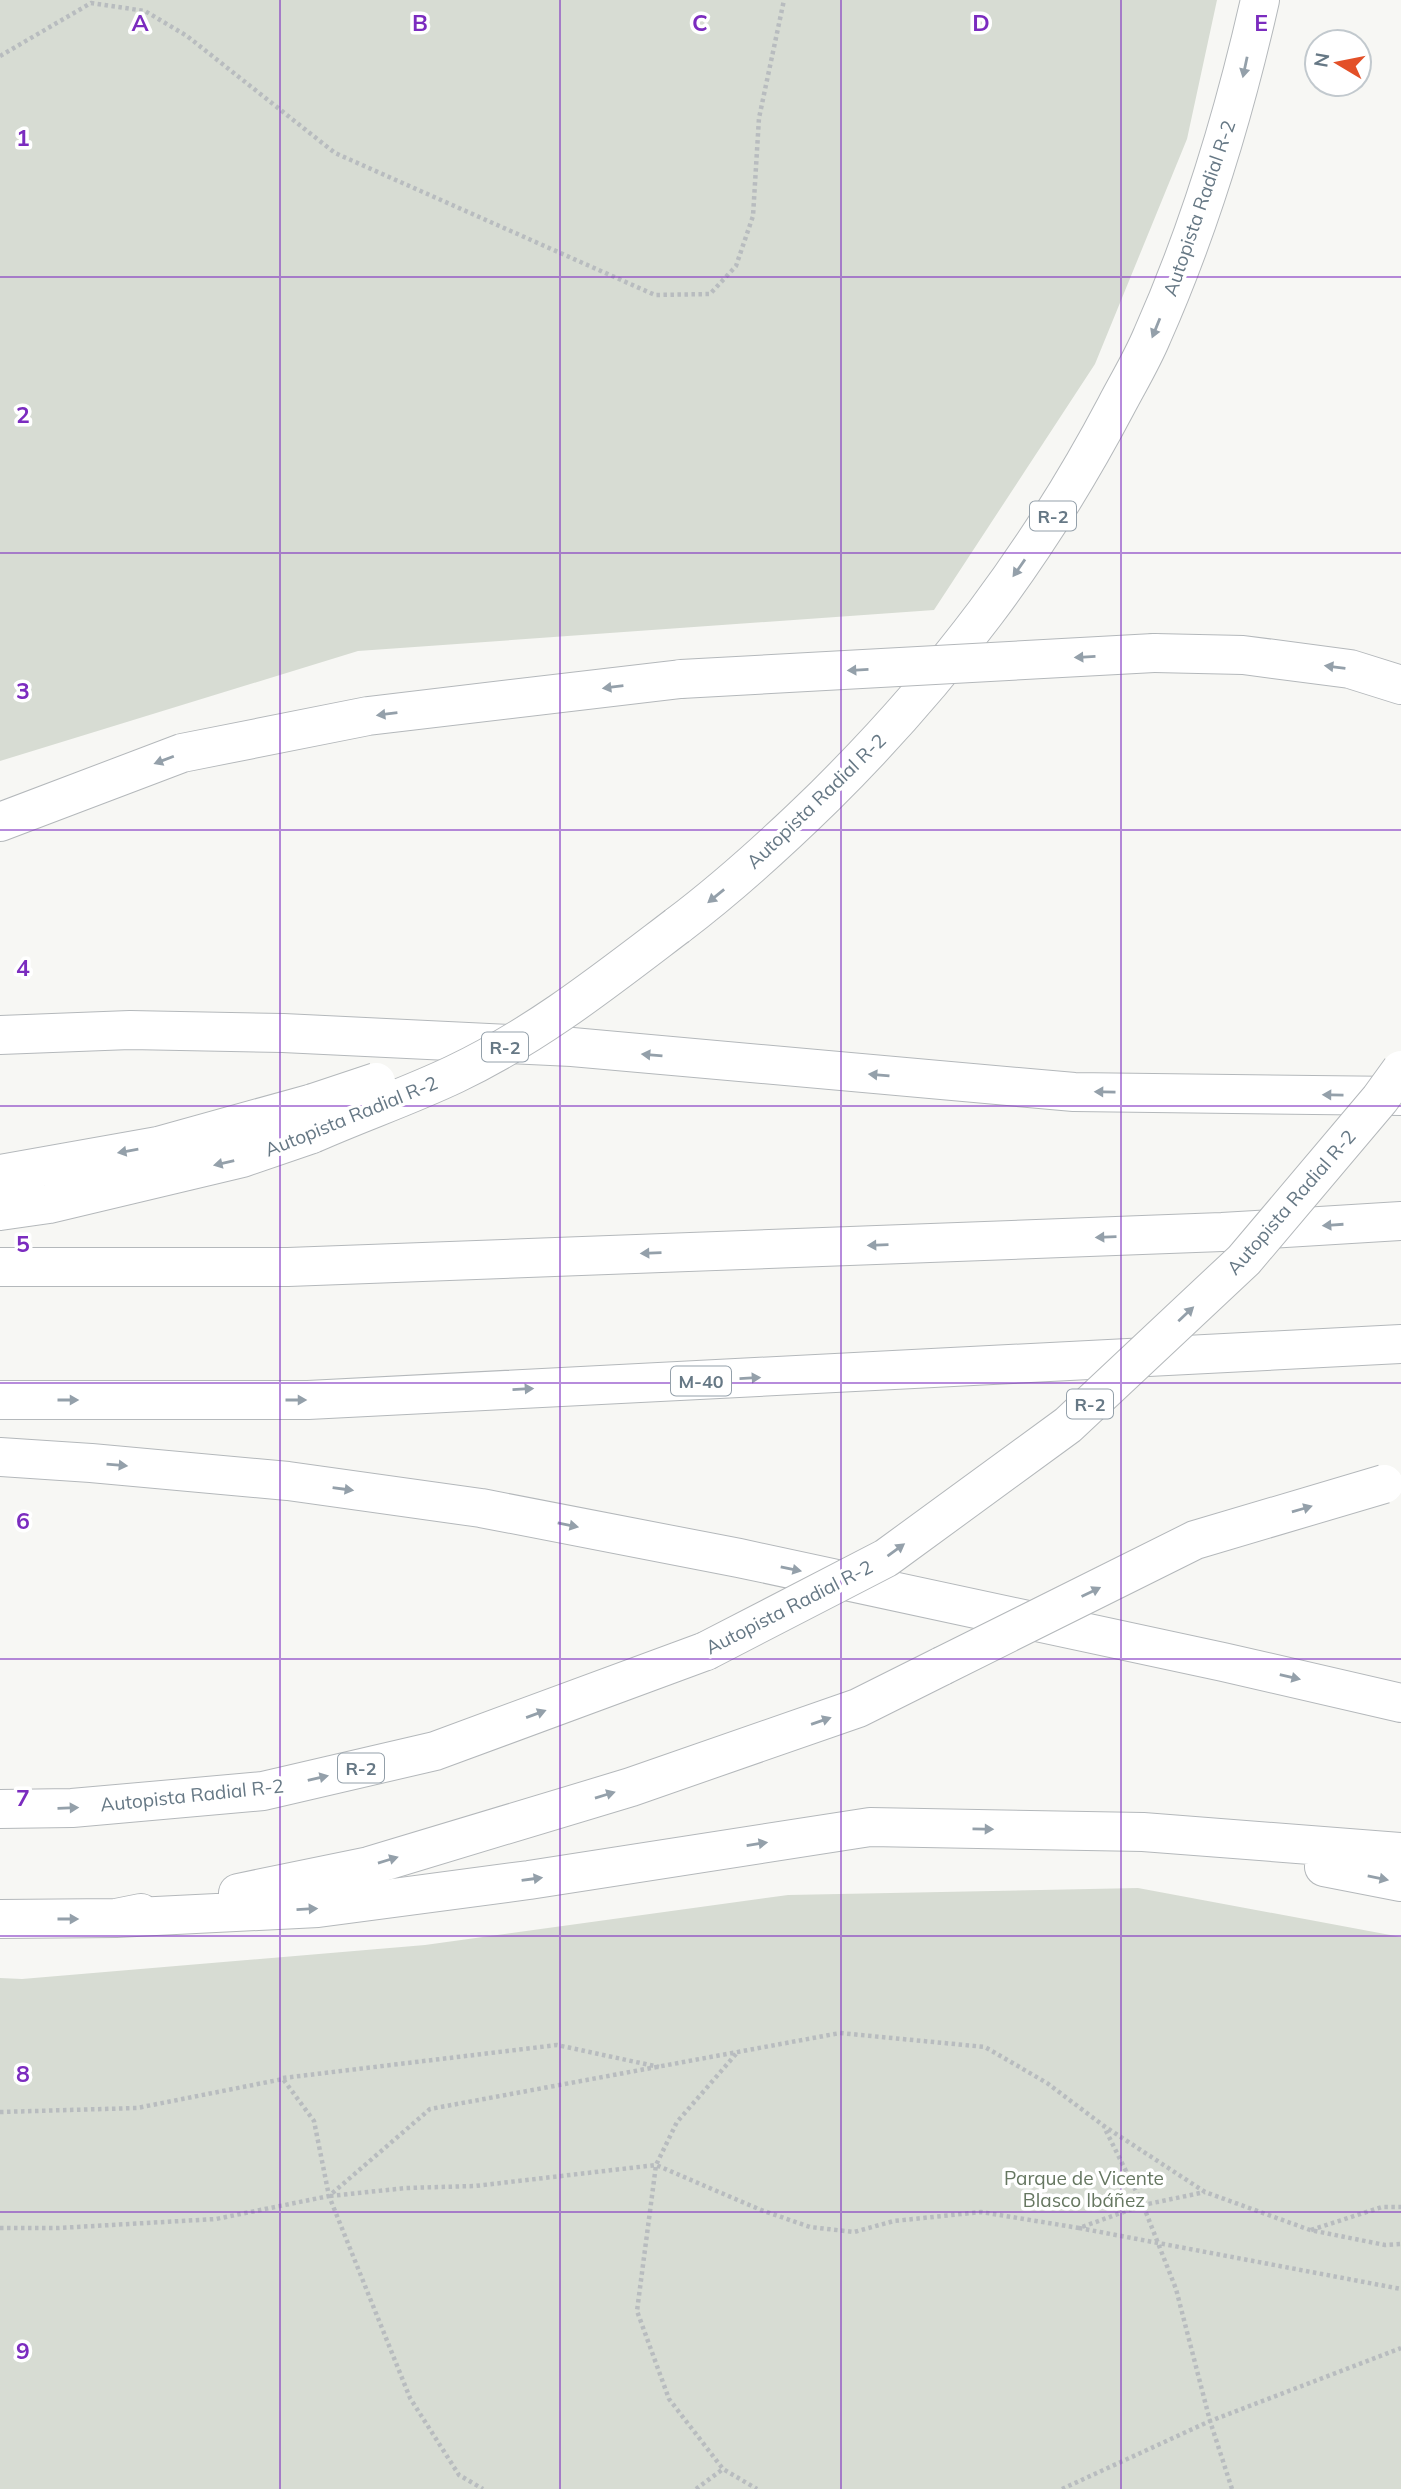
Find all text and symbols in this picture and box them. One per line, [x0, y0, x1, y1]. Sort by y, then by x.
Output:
text: A [131, 8, 149, 37]
text: B [412, 8, 428, 37]
text: C [692, 8, 708, 37]
text: D [972, 8, 990, 37]
text: E [1254, 8, 1268, 37]
north arrow [1303, 28, 1373, 98]
text: N [1308, 51, 1334, 69]
one-way arrow [1240, 56, 1251, 78]
street label: Autopista Radial R-2 [1158, 117, 1240, 299]
text: 1 [16, 123, 30, 152]
one-way arrow [1150, 318, 1161, 339]
text: 2 [16, 400, 30, 429]
road number: R-2 [1030, 502, 1076, 530]
one-way arrow [1012, 559, 1026, 577]
one-way arrow [1074, 652, 1096, 663]
one-way arrow [1324, 661, 1346, 672]
one-way arrow [847, 664, 869, 675]
text: 3 [16, 676, 30, 705]
one-way arrow [602, 682, 624, 693]
one-way arrow [376, 708, 398, 719]
street label: Autopista Radial R-2 [741, 728, 891, 874]
one-way arrow [154, 754, 175, 765]
one-way arrow [708, 889, 726, 904]
text: 4 [16, 953, 30, 982]
road number: R-2 [482, 1032, 528, 1062]
one-way arrow [641, 1049, 663, 1060]
one-way arrow [867, 1069, 889, 1080]
street label: Autopista Radial R-2 [261, 1070, 441, 1162]
one-way arrow [1094, 1086, 1116, 1098]
one-way arrow [1322, 1089, 1344, 1101]
street label: Autopista Radial R-2 [1221, 1125, 1361, 1279]
one-way arrow [117, 1146, 139, 1157]
one-way arrow [213, 1157, 235, 1168]
one-way arrow [1322, 1220, 1344, 1231]
text: 5 [16, 1229, 30, 1258]
one-way arrow [1094, 1231, 1116, 1242]
one-way arrow [867, 1239, 889, 1251]
one-way arrow [640, 1248, 662, 1259]
one-way arrow [1177, 1307, 1194, 1323]
road number: M-40 [671, 1366, 731, 1396]
one-way arrow [739, 1373, 761, 1384]
one-way arrow [512, 1384, 534, 1395]
road number: R-2 [1067, 1390, 1113, 1419]
one-way arrow [57, 1394, 79, 1406]
one-way arrow [285, 1394, 307, 1406]
one-way arrow [106, 1460, 128, 1471]
one-way arrow [332, 1483, 354, 1494]
one-way arrow [1292, 1503, 1313, 1513]
text: 6 [16, 1506, 30, 1535]
one-way arrow [557, 1520, 579, 1531]
one-way arrow [887, 1543, 905, 1557]
street label: Autopista Radial R-2 [701, 1554, 877, 1660]
one-way arrow [780, 1564, 802, 1575]
one-way arrow [1081, 1586, 1101, 1597]
one-way arrow [1279, 1672, 1301, 1683]
one-way arrow [525, 1708, 546, 1719]
one-way arrow [810, 1715, 831, 1726]
road number: R-2 [338, 1754, 384, 1783]
street label: Autopista Radial R-2 [99, 1773, 285, 1817]
one-way arrow [307, 1773, 329, 1784]
text: 7 [16, 1783, 30, 1812]
one-way arrow [595, 1789, 616, 1799]
one-way arrow [57, 1803, 79, 1814]
one-way arrow [972, 1823, 994, 1835]
one-way arrow [746, 1839, 768, 1850]
one-way arrow [377, 1855, 398, 1865]
one-way arrow [1368, 1872, 1390, 1883]
one-way arrow [521, 1873, 543, 1884]
one-way arrow [296, 1903, 318, 1914]
one-way arrow [57, 1913, 79, 1924]
text: 8 [16, 2059, 30, 2088]
park label: Parque de Vicente Blasco Ibáñez [1004, 2166, 1164, 2212]
text: 9 [16, 2336, 30, 2365]

